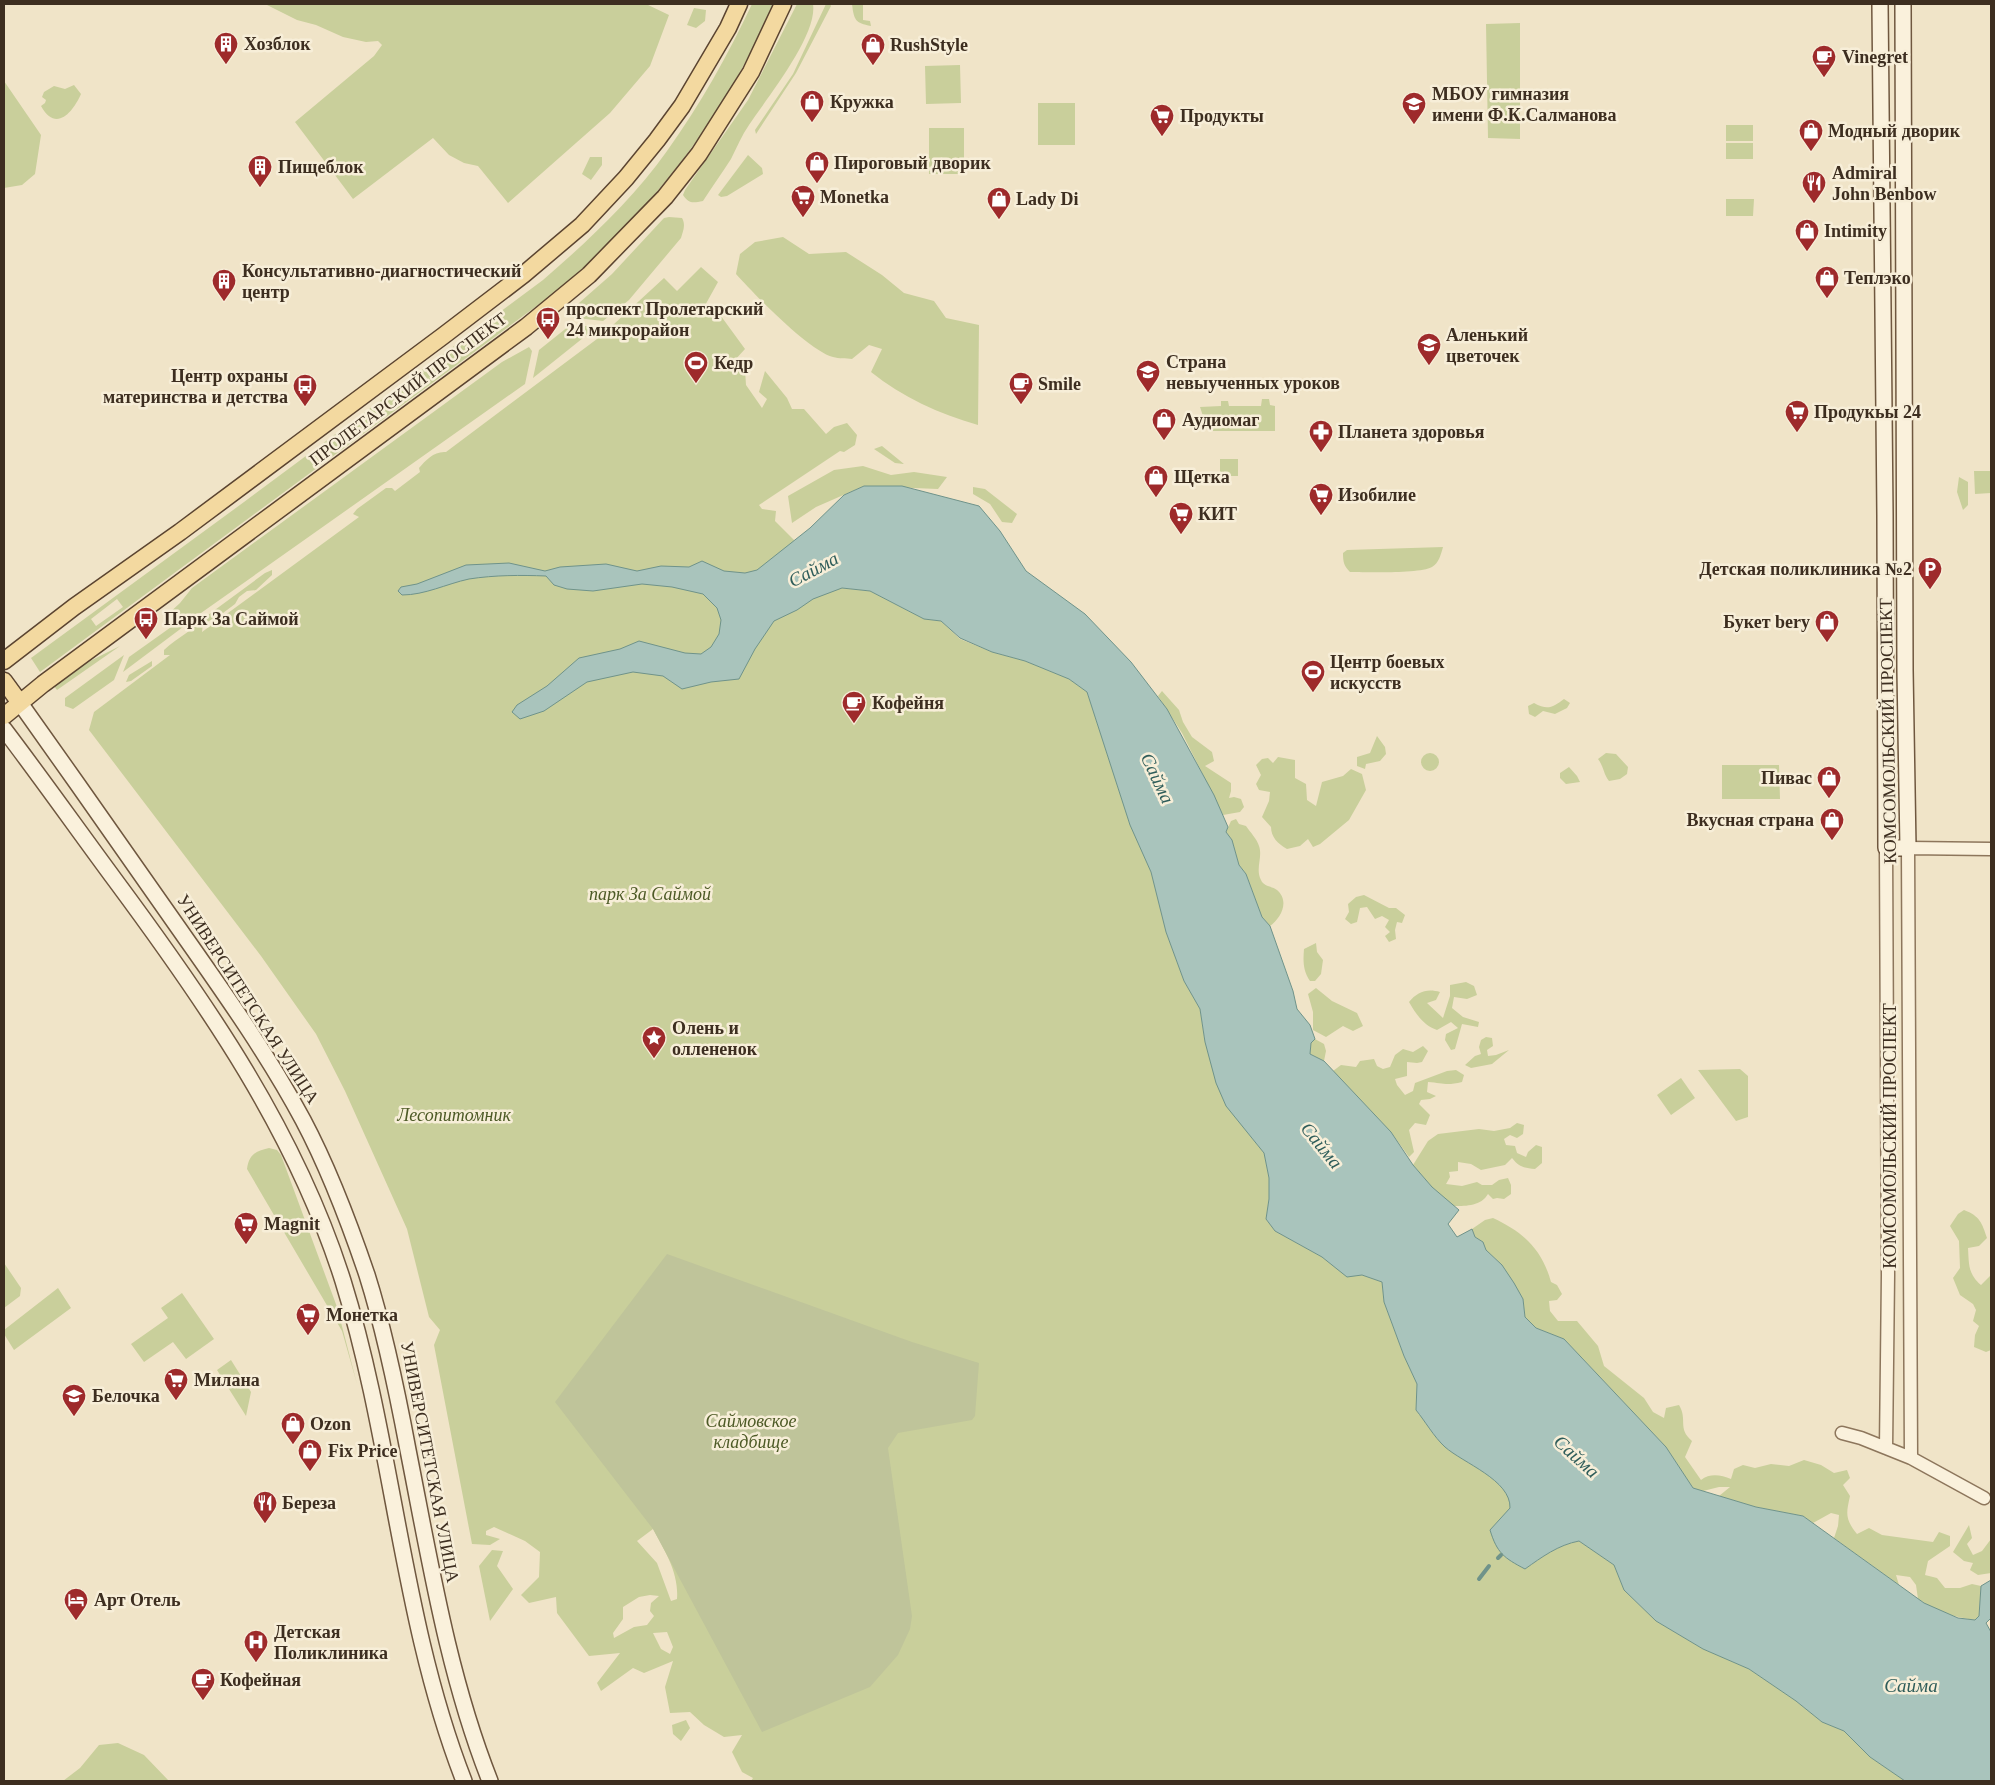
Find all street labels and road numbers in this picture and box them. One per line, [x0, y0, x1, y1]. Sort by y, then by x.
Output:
street label: ПРОЛЕТАРСКИЙ ПРОСПЕКТ [305, 308, 511, 470]
street label: КОМСОМОЛЬСКИЙ ПРОСПЕКТ [1876, 598, 1900, 864]
street label: УНИВЕРСИТЕТСКАЯ УЛИЦА [173, 891, 323, 1107]
street label: КОМСОМОЛЬСКИЙ ПРОСПЕКТ [1880, 1003, 1900, 1269]
street label: УНИВЕРСИТЕТСКАЯ УЛИЦА [397, 1340, 463, 1584]

